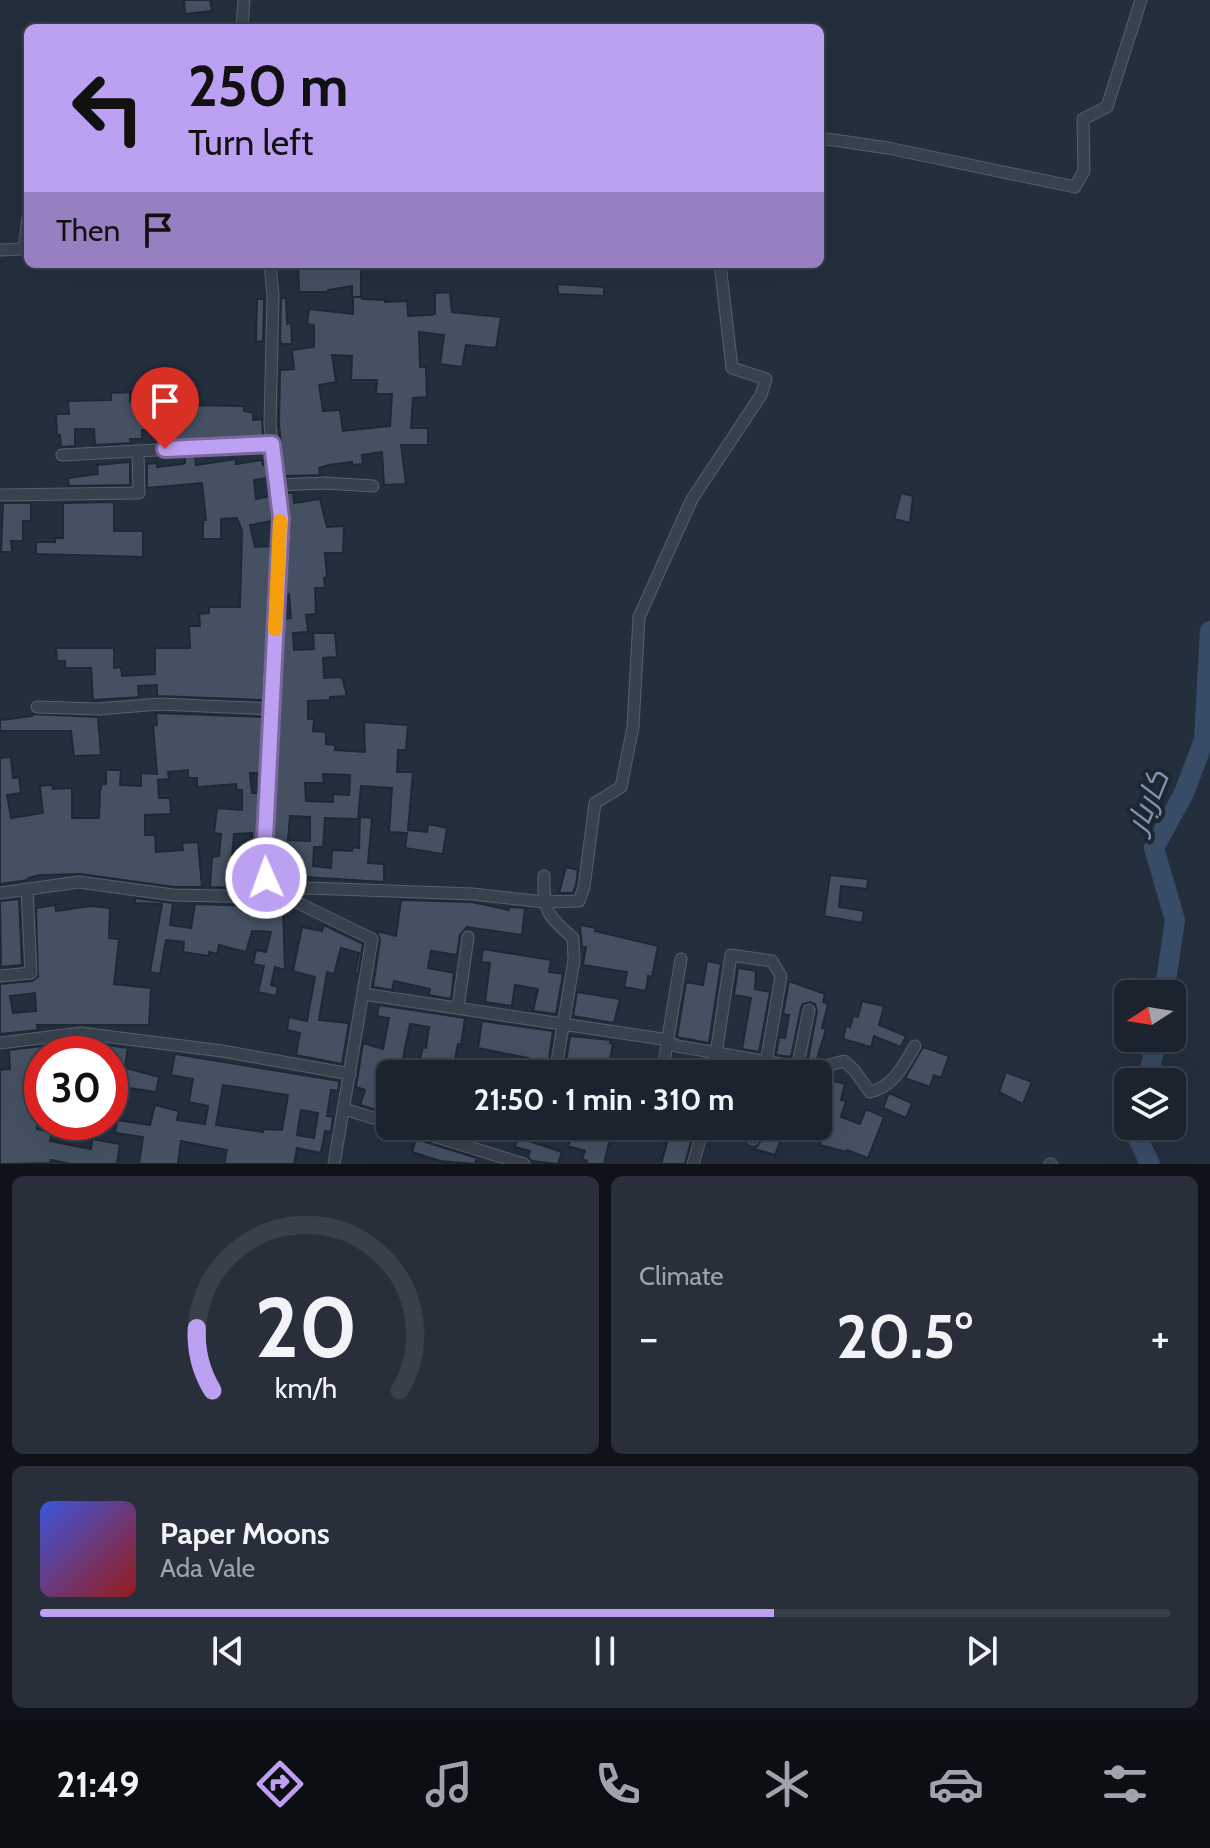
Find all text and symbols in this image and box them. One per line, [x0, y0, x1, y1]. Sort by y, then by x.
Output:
text: 250 m [188, 52, 349, 120]
icon: left [56, 56, 160, 160]
text: Turn left [188, 120, 313, 164]
icon: arrive [136, 208, 180, 252]
text: Then [56, 212, 120, 249]
pin [131, 367, 199, 449]
icon: arrive [143, 379, 187, 423]
water label: کاربار [1114, 764, 1177, 842]
position arrow [224, 836, 308, 920]
north arrow [1114, 980, 1186, 1052]
map controls [1114, 980, 1186, 1140]
speed limit sign: 30 [24, 1036, 128, 1140]
button: layers [1114, 1068, 1186, 1140]
text: 21:50 · 1 min · 310 m [474, 1081, 734, 1118]
text: Climate [639, 1260, 724, 1292]
text: 20 [254, 1277, 357, 1378]
text: 20.5° [836, 1300, 973, 1373]
text: − [639, 1311, 658, 1364]
text: + [1151, 1311, 1170, 1364]
text: km/h [274, 1370, 337, 1405]
text: Paper Moons [160, 1515, 330, 1552]
text: Ada Vale [160, 1552, 255, 1584]
icon: previous [206, 1629, 250, 1673]
icon: pause [583, 1629, 627, 1673]
icon: next [960, 1629, 1004, 1673]
icon: directions [252, 1756, 308, 1812]
icon: music [421, 1756, 477, 1812]
icon: phone [590, 1756, 646, 1812]
icon: climate [759, 1756, 815, 1812]
icon: car [928, 1756, 984, 1812]
icon: filters [1097, 1756, 1153, 1812]
text: 21:49 [57, 1762, 139, 1806]

